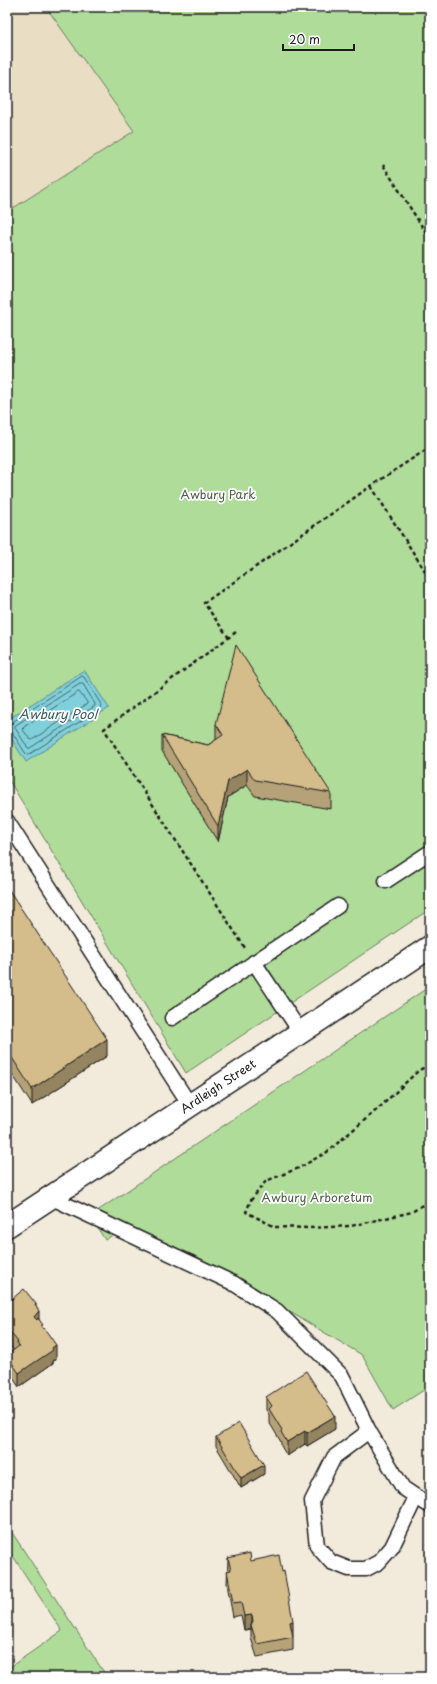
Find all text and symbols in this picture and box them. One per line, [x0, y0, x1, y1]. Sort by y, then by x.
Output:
scale bar [283, 26, 354, 52]
text: 20 m [289, 30, 320, 48]
park label: Awbury Park [180, 485, 256, 503]
water label: Awbury Pool [19, 704, 100, 723]
street label: Ardleigh Street [176, 1054, 259, 1117]
park label: Awbury Arboretum [261, 1188, 373, 1206]

